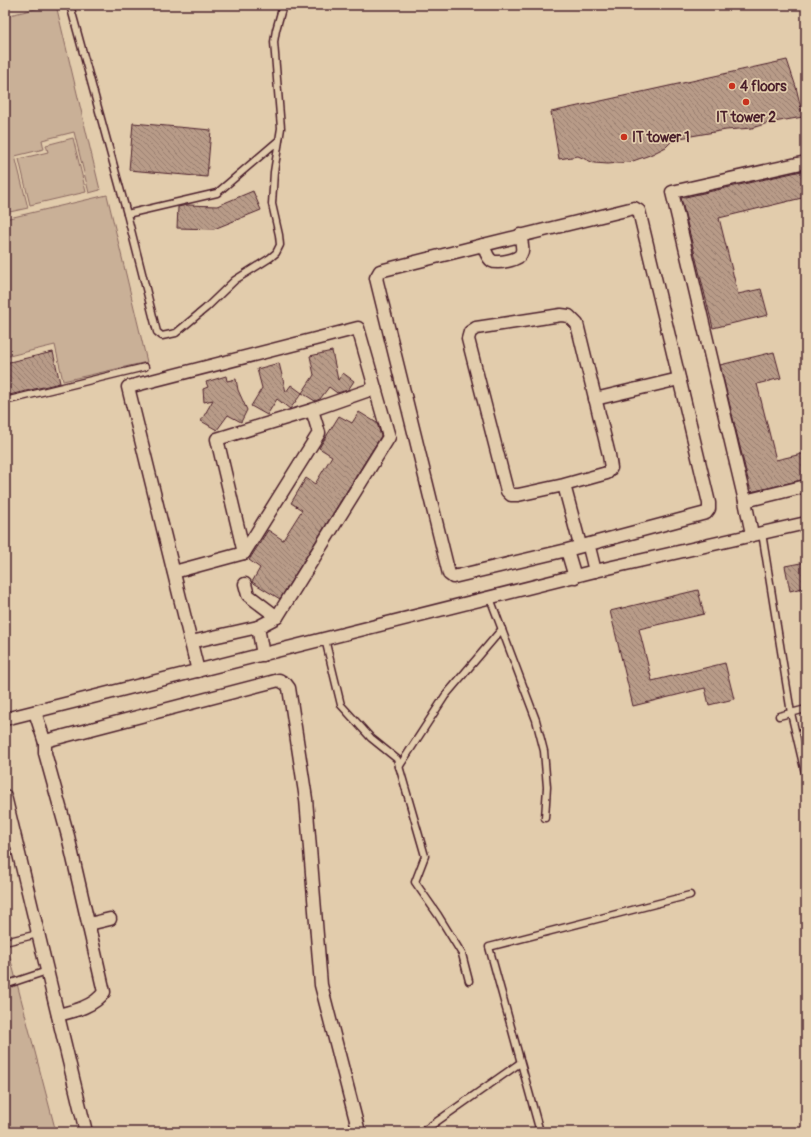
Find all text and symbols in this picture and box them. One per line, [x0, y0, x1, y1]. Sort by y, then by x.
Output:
place label: 4 floors [740, 78, 787, 95]
marker: 4 floors [727, 81, 737, 91]
marker: IT tower 2 [741, 97, 751, 107]
place label: IT tower 2 [716, 109, 776, 126]
place label: IT tower 1 [632, 129, 690, 146]
marker: IT tower 1 [619, 132, 629, 142]

